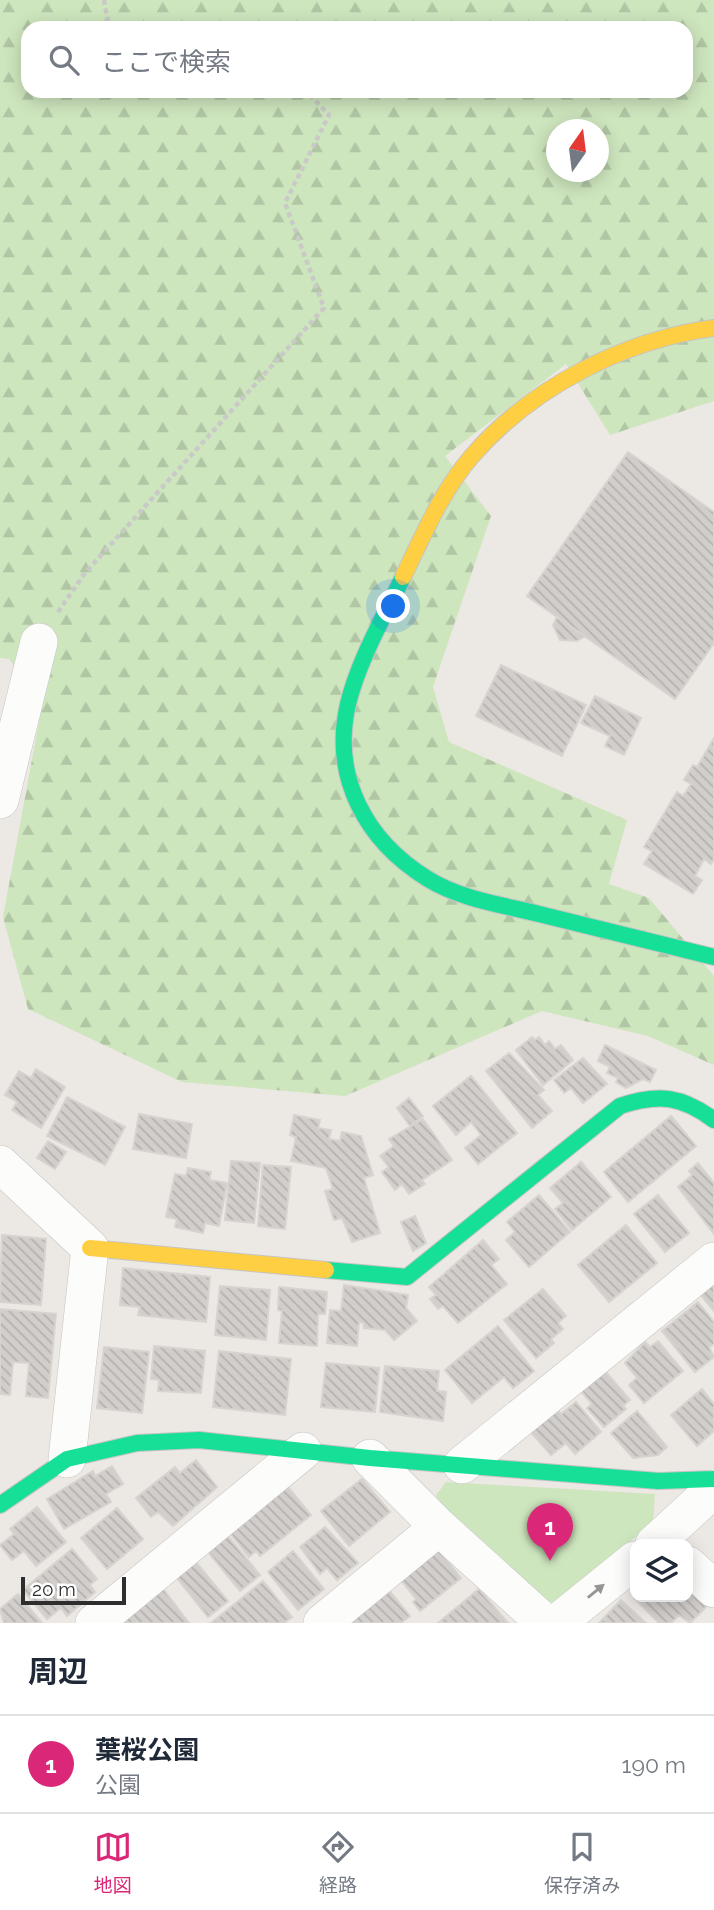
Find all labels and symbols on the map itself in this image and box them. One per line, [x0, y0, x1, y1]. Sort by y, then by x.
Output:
north arrow [546, 119, 609, 182]
your location [376, 589, 410, 623]
pin: 1 [527, 1503, 573, 1561]
scale bar [21, 1574, 126, 1606]
one-way arrow [587, 1585, 605, 1599]

